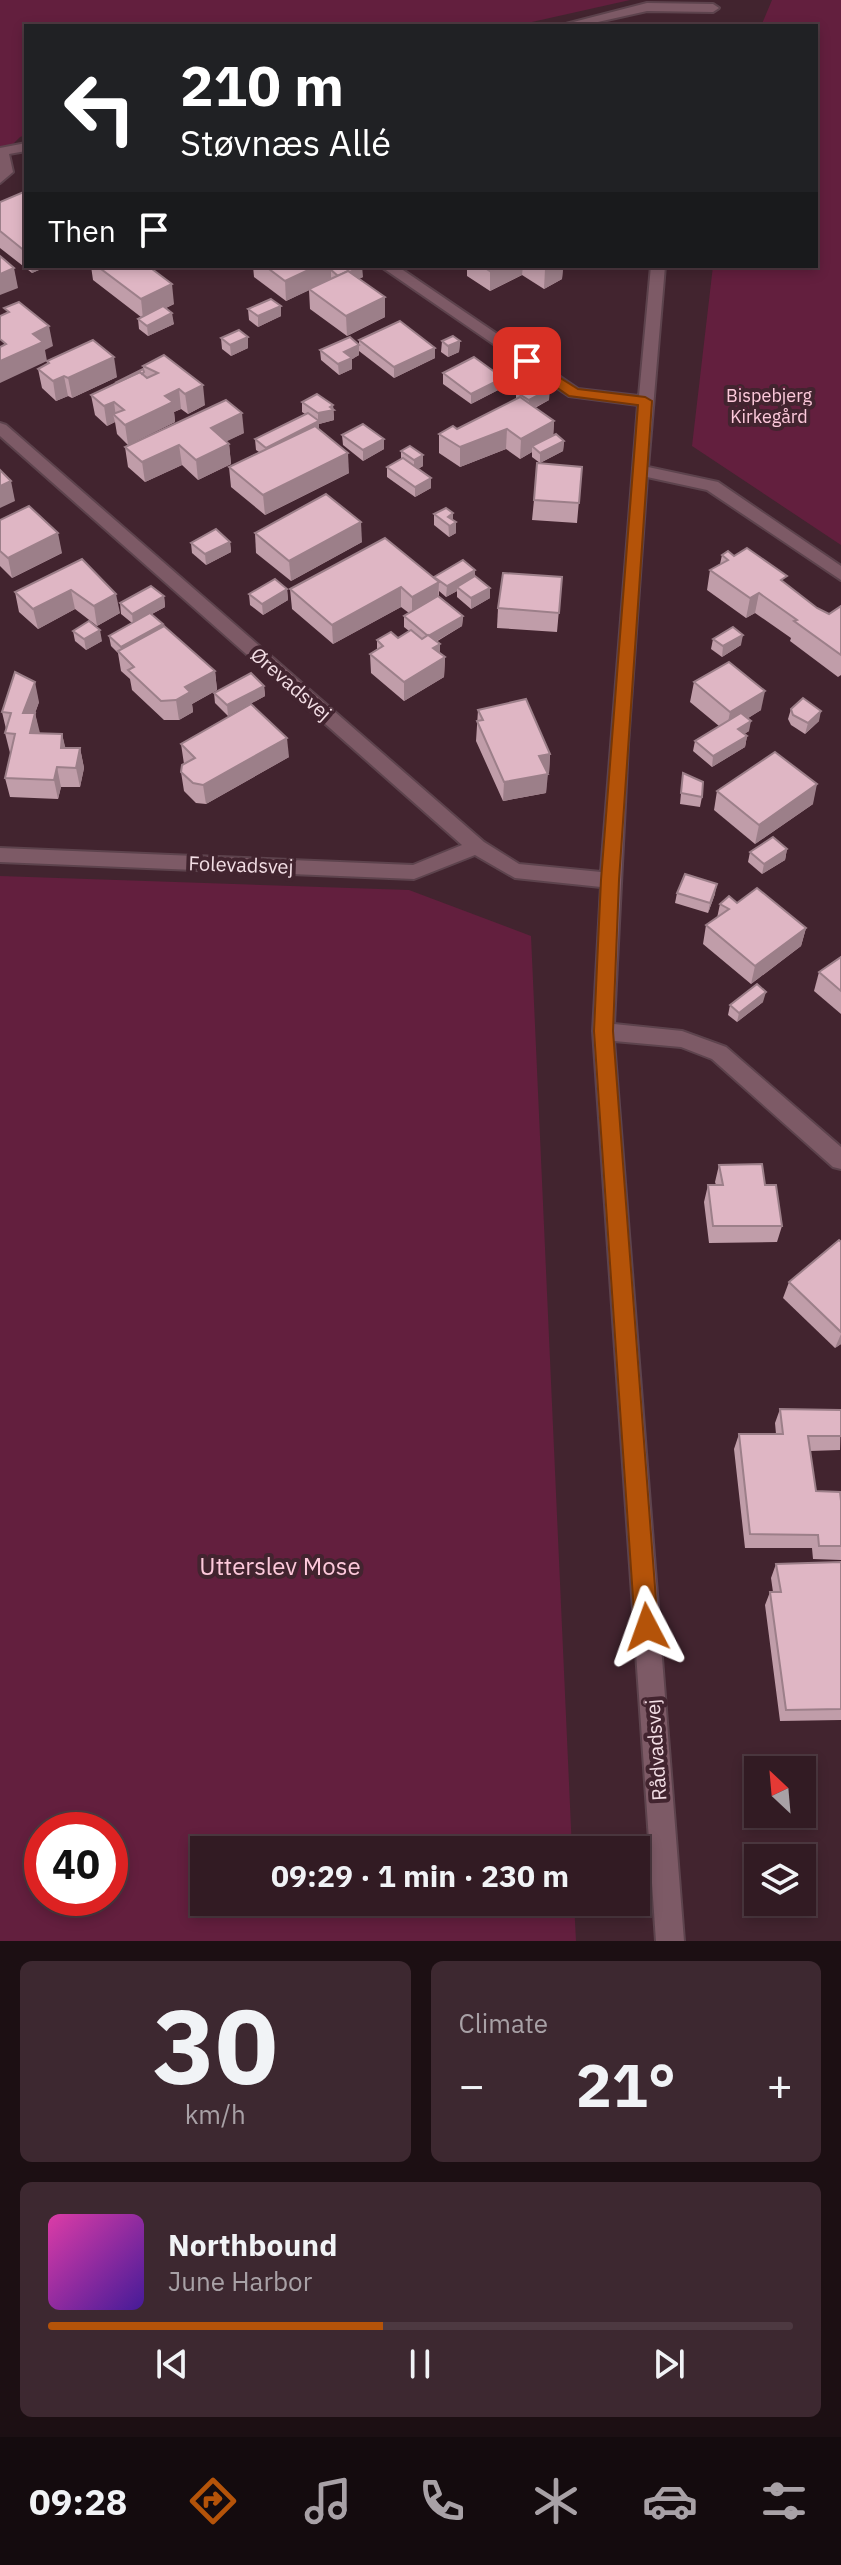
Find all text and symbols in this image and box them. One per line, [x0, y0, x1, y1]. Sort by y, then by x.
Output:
text: 210 m [180, 49, 344, 121]
icon: left [48, 56, 152, 160]
text: Støvnæs Allé [180, 119, 391, 166]
icon: arrive [132, 208, 176, 252]
text: Then [48, 211, 116, 250]
pin [493, 327, 561, 395]
icon: arrive [505, 339, 549, 383]
park label: Bispebjerg Kirkegård [726, 384, 812, 428]
street label: Ørevadsvej [245, 641, 338, 726]
street label: Folevadsvej [188, 849, 294, 880]
park label: Utterslev Mose [199, 1550, 361, 1582]
position arrow [605, 1585, 689, 1669]
street label: Rådvadsvej [638, 1698, 673, 1802]
north arrow [744, 1756, 816, 1828]
map controls [744, 1756, 816, 1916]
speed limit sign: 40 [24, 1812, 128, 1916]
button: layers [744, 1844, 816, 1916]
text: 09:29 · 1 min · 230 m [271, 1856, 569, 1895]
text: 30 [153, 1977, 278, 2113]
text: Climate [459, 2006, 548, 2040]
text: 21° [576, 2045, 676, 2124]
text: − [459, 2056, 485, 2113]
text: + [767, 2056, 793, 2113]
text: km/h [185, 2097, 246, 2131]
text: Northbound [168, 2225, 337, 2264]
text: June Harbor [168, 2264, 312, 2298]
icon: previous [150, 2342, 194, 2386]
icon: pause [398, 2342, 442, 2386]
icon: next [647, 2342, 691, 2386]
icon: directions [185, 2473, 241, 2529]
icon: music [300, 2473, 356, 2529]
icon: phone [414, 2473, 470, 2529]
icon: climate [528, 2473, 584, 2529]
icon: car [642, 2473, 698, 2529]
icon: filters [756, 2473, 812, 2529]
text: 09:28 [29, 2478, 127, 2525]

